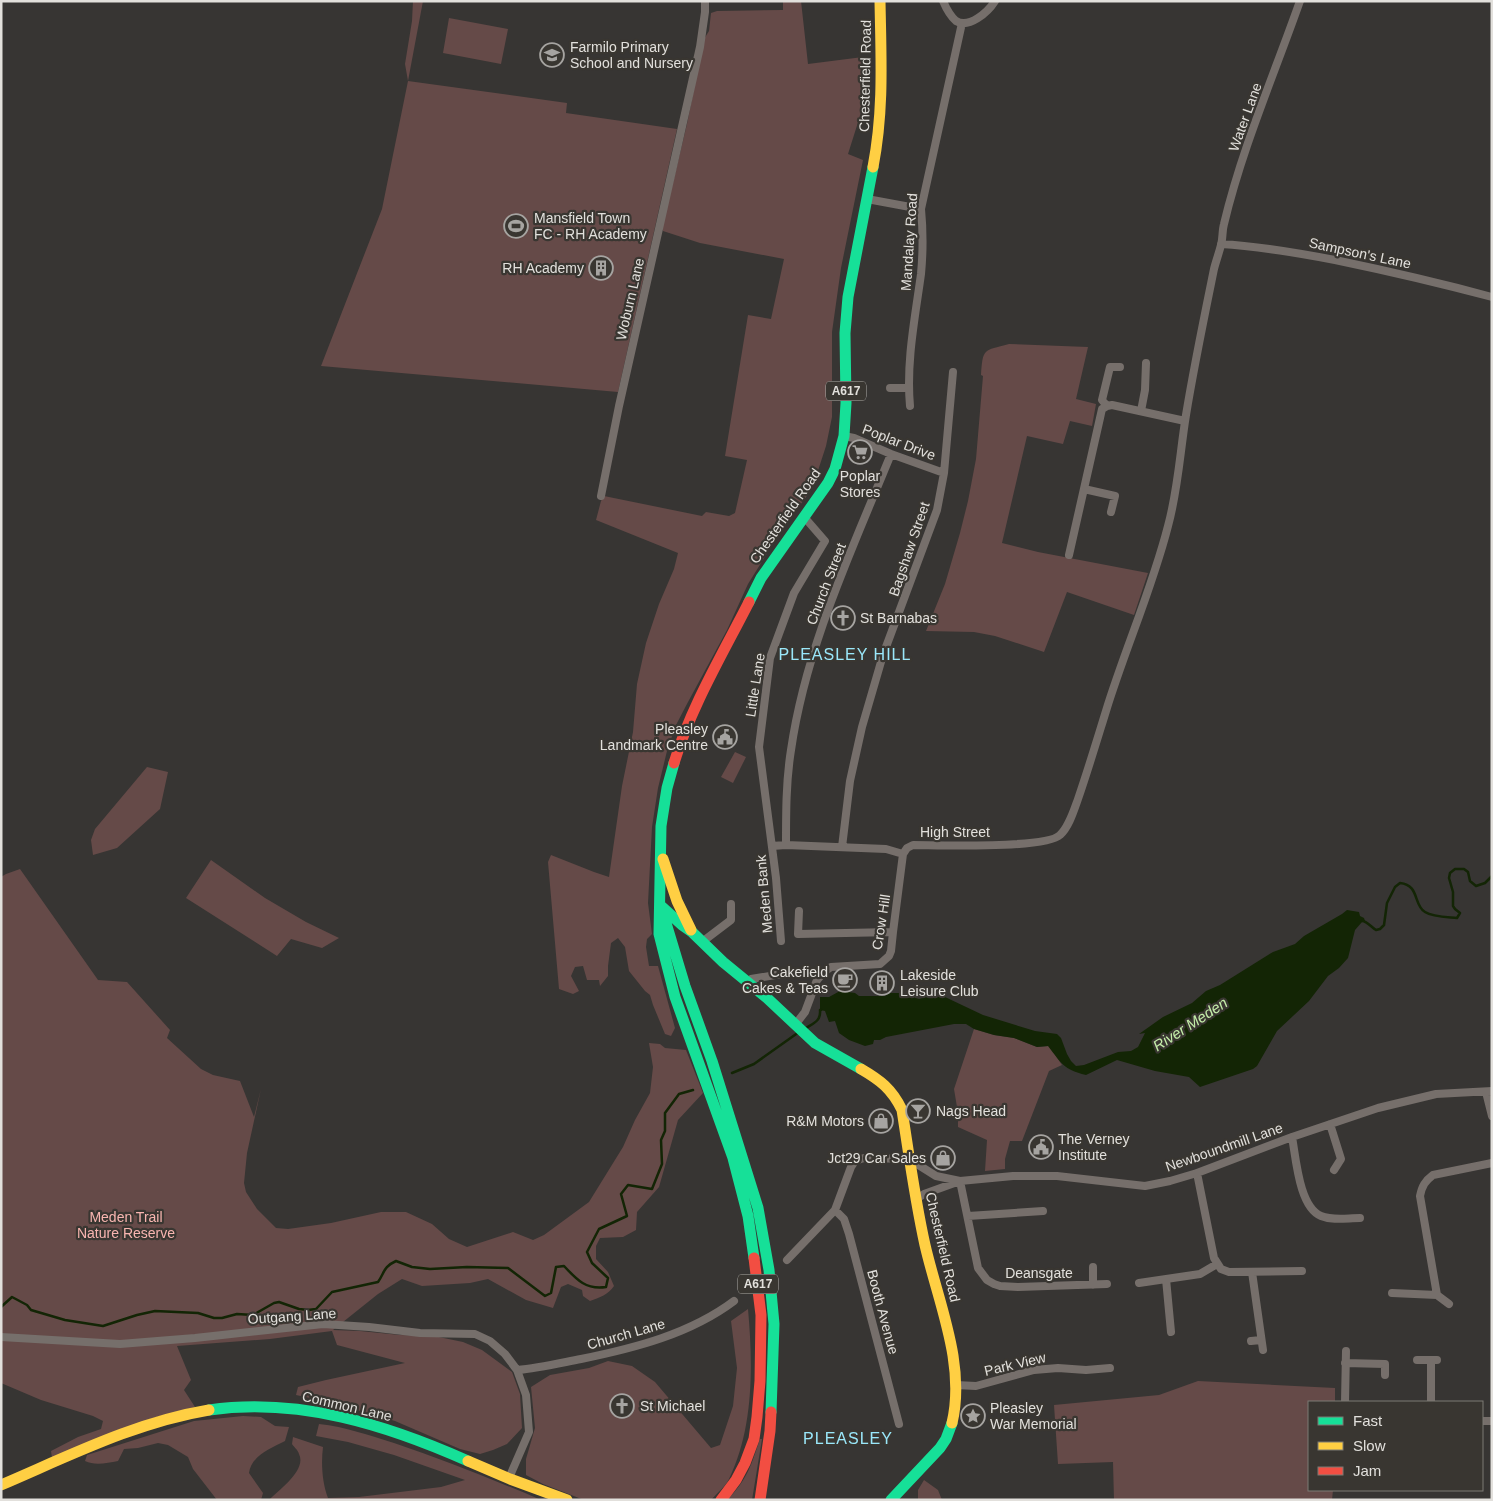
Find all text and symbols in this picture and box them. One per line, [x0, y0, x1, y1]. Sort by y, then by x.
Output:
street label: Chesterfield Road [856, 20, 874, 132]
place label: Farmilo Primary School and Nursery [570, 39, 693, 71]
school or university icon: Farmilo Primary School and Nursery [539, 42, 565, 68]
street label: Water Lane [1225, 80, 1265, 153]
street label: Mandalay Road [898, 193, 920, 291]
place label: Mansfield Town FC - RH Academy [534, 210, 647, 242]
sports icon: Mansfield Town FC - RH Academy [503, 213, 529, 239]
street label: Sampson's Lane [1308, 234, 1413, 272]
building icon: RH Academy [588, 255, 614, 281]
street label: Woburn Lane [613, 256, 647, 342]
place label: RH Academy [502, 260, 584, 276]
road number: A617 [826, 382, 866, 401]
street label: Poplar Drive [860, 421, 938, 463]
supermarket icon: Poplar Stores [847, 439, 873, 465]
street label: Chesterfield Road [746, 466, 824, 566]
place label: Poplar Stores [840, 468, 881, 500]
street label: Bagshaw Street [885, 500, 933, 598]
street label: Church Street [803, 541, 849, 627]
church icon: St Barnabas [830, 605, 856, 631]
place label: St Barnabas [860, 610, 937, 626]
district label: PLEASLEY HILL [779, 646, 911, 663]
street label: Little Lane [742, 652, 768, 718]
place label: Pleasley Landmark Centre [600, 721, 708, 753]
public building icon: Pleasley Landmark Centre [712, 724, 738, 750]
street label: High Street [920, 824, 990, 840]
street label: Meden Bank [753, 853, 775, 934]
street label: Crow Hill [869, 893, 893, 951]
place label: Cakefield Cakes & Teas [742, 964, 828, 996]
cafe icon: Cakefield Cakes & Teas [832, 967, 858, 993]
place label: Lakeside Leisure Club [900, 967, 979, 999]
building icon: Lakeside Leisure Club [869, 970, 895, 996]
water label: River Meden [1150, 994, 1230, 1054]
bar icon: Nags Head [905, 1098, 931, 1124]
place label: Nags Head [936, 1103, 1006, 1119]
shop icon: R&M Motors [868, 1108, 894, 1134]
place label: R&M Motors [786, 1113, 864, 1129]
street label: Newboundmill Lane [1163, 1119, 1285, 1175]
place label: The Verney Institute [1058, 1131, 1130, 1163]
public building icon: The Verney Institute [1028, 1134, 1054, 1160]
shop icon: Jct29 Car Sales [930, 1145, 956, 1171]
place label: Jct29 Car Sales [827, 1150, 926, 1166]
street label: Chesterfield Road [923, 1191, 963, 1303]
park label: Meden Trail Nature Reserve [77, 1209, 175, 1241]
street label: Deansgate [1005, 1265, 1073, 1281]
street label: Booth Avenue [864, 1268, 902, 1356]
road number: A617 [738, 1274, 778, 1294]
street label: Outgang Lane [247, 1305, 337, 1327]
street label: Church Lane [585, 1315, 667, 1353]
street label: Park View [983, 1349, 1048, 1379]
street label: Common Lane [300, 1388, 394, 1424]
church icon: St Michael [609, 1393, 635, 1419]
place label: St Michael [640, 1398, 705, 1414]
place label: Pleasley War Memorial [990, 1400, 1077, 1432]
legend [1308, 1401, 1483, 1491]
place icon: Pleasley War Memorial [960, 1403, 986, 1429]
text: Fast [1353, 1412, 1383, 1429]
district label: PLEASLEY [803, 1430, 893, 1447]
text: Slow [1353, 1437, 1386, 1454]
text: Jam [1353, 1462, 1381, 1479]

